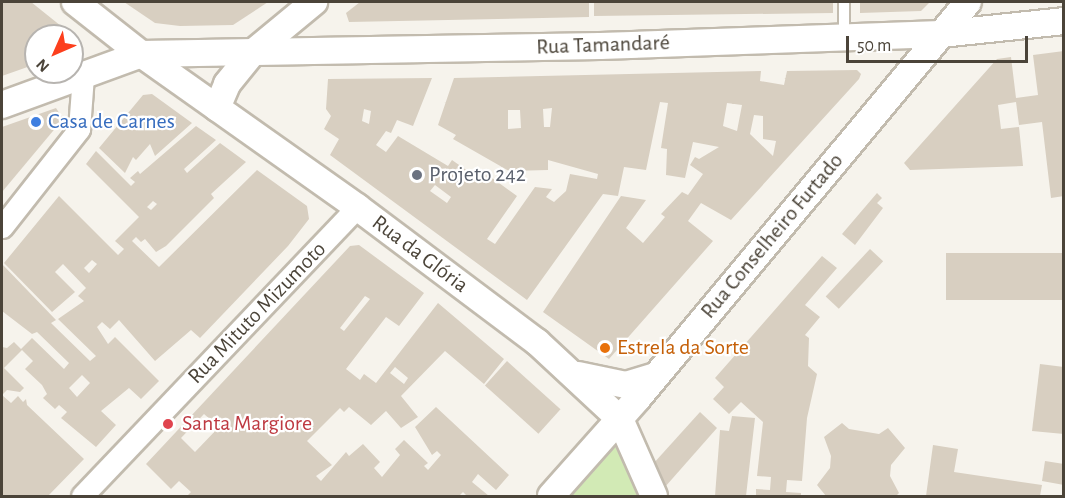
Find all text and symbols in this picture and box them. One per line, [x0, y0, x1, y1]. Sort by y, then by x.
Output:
north arrow [24, 24, 84, 84]
scale bar [849, 24, 1030, 62]
street label: Rua Tamandaré [536, 29, 670, 61]
text: 50 m [857, 37, 891, 55]
text: N [33, 56, 52, 75]
place label: Casa de Carnes [48, 109, 175, 135]
marker: Casa de Carnes [29, 115, 43, 129]
street label: Rua Conselheiro Furtado [695, 148, 849, 324]
place label: Projeto 242 [429, 162, 526, 188]
marker: Projeto 242 [410, 168, 424, 182]
street label: Rua da Glória [367, 209, 473, 299]
street label: Rua Mituto Mizumoto [182, 236, 332, 390]
place label: Estrela da Sorte [617, 335, 749, 361]
marker: Estrela da Sorte [598, 341, 612, 355]
place label: Santa Margiore [182, 411, 312, 437]
marker: Santa Margiore [159, 415, 177, 433]

